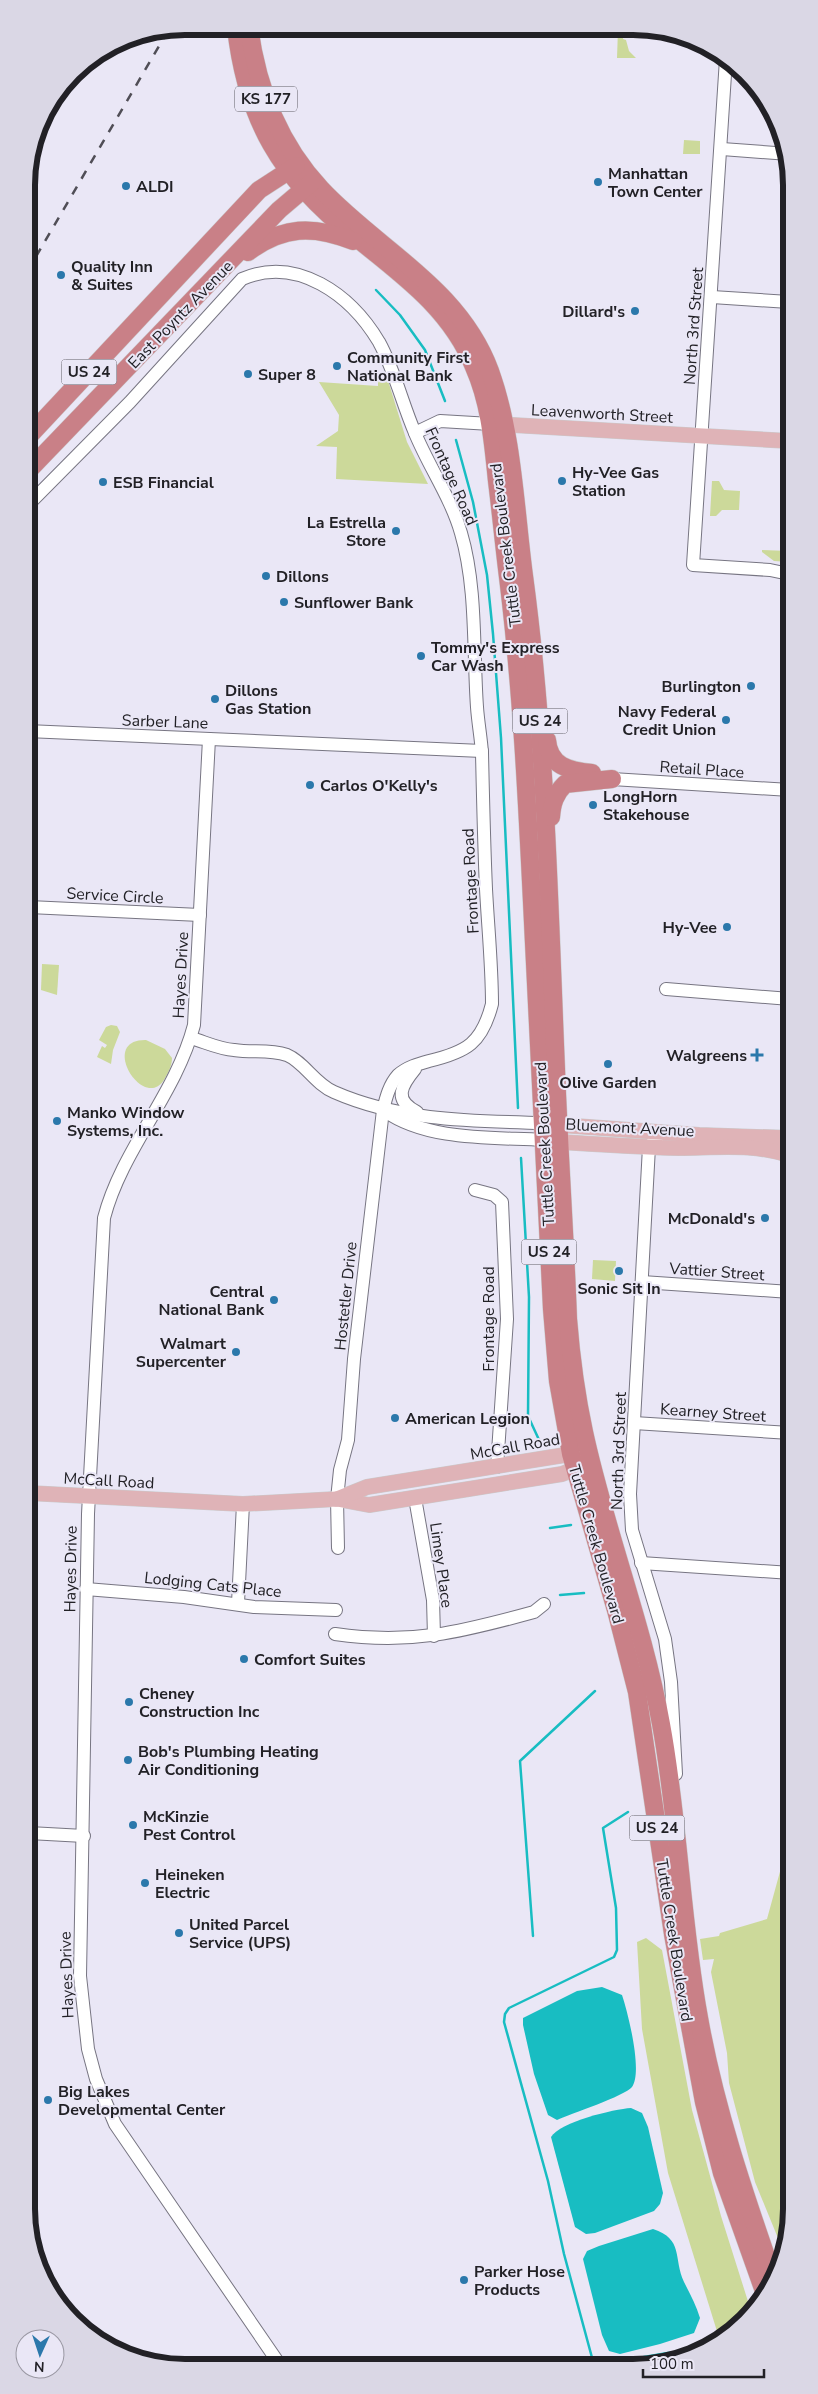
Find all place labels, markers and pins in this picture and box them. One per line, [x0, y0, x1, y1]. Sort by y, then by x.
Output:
place label: Manhattan Town Center [608, 163, 703, 203]
place label: ALDI [136, 176, 174, 198]
marker: Manhattan Town Center [592, 176, 604, 188]
marker: ALDI [120, 180, 132, 192]
place label: Quality Inn & Suites [71, 256, 153, 296]
marker: Quality Inn & Suites [55, 269, 67, 281]
place label: Dillard's [562, 301, 625, 323]
marker: Dillard's [629, 305, 641, 317]
place label: Community First National Bank [347, 347, 470, 387]
marker: Community First National Bank [331, 360, 343, 372]
place label: Super 8 [258, 364, 316, 386]
marker: Super 8 [242, 368, 254, 380]
place label: Hy-Vee Gas Station [572, 462, 659, 502]
place label: ESB Financial [113, 472, 214, 494]
marker: Hy-Vee Gas Station [556, 475, 568, 487]
marker: ESB Financial [97, 476, 109, 488]
place label: La Estrella Store [307, 512, 386, 552]
marker: La Estrella Store [390, 525, 402, 537]
place label: Dillons [276, 566, 329, 588]
marker: Dillons [260, 570, 272, 582]
place label: Sunflower Bank [294, 592, 413, 614]
marker: Sunflower Bank [278, 596, 290, 608]
place label: Tommy's Express Car Wash [431, 637, 560, 677]
marker: Tommy's Express Car Wash [415, 650, 427, 662]
place label: Burlington [662, 676, 741, 698]
place label: Dillons Gas Station [225, 680, 311, 720]
marker: Burlington [745, 680, 757, 692]
marker: Dillons Gas Station [209, 693, 221, 705]
place label: Navy Federal Credit Union [618, 701, 716, 741]
marker: Navy Federal Credit Union [720, 714, 732, 726]
place label: Carlos O'Kelly's [320, 775, 438, 797]
marker: Carlos O'Kelly's [304, 779, 316, 791]
place label: LongHorn Stakehouse [603, 786, 690, 826]
marker: LongHorn Stakehouse [587, 799, 599, 811]
place label: Hy-Vee [663, 917, 717, 939]
marker: Hy-Vee [721, 921, 733, 933]
place label: Walgreens [666, 1045, 747, 1067]
marker: Walgreens [751, 1049, 763, 1061]
marker: Olive Garden [602, 1058, 614, 1070]
place label: Olive Garden [559, 1072, 657, 1094]
place label: Manko Window Systems, Inc. [67, 1102, 185, 1142]
marker: Manko Window Systems, Inc. [51, 1115, 63, 1127]
place label: McDonald's [668, 1208, 755, 1230]
marker: McDonald's [759, 1212, 771, 1224]
marker: Sonic Sit In [613, 1265, 625, 1277]
place label: Sonic Sit In [577, 1278, 661, 1300]
place label: Central National Bank [159, 1281, 264, 1321]
marker: Central National Bank [268, 1294, 280, 1306]
place label: Walmart Supercenter [136, 1333, 227, 1373]
marker: Walmart Supercenter [230, 1346, 242, 1358]
place label: American Legion [405, 1408, 530, 1430]
marker: American Legion [389, 1412, 401, 1424]
place label: Comfort Suites [254, 1649, 366, 1671]
marker: Comfort Suites [238, 1653, 250, 1665]
place label: Cheney Construction Inc [139, 1683, 260, 1723]
marker: Cheney Construction Inc [123, 1696, 135, 1708]
place label: Bob's Plumbing Heating Air Conditioning [138, 1741, 319, 1781]
marker: Bob's Plumbing Heating Air Conditioning [122, 1754, 134, 1766]
place label: McKinzie Pest Control [143, 1806, 235, 1846]
marker: McKinzie Pest Control [127, 1819, 139, 1831]
place label: Heineken Electric [155, 1864, 225, 1904]
marker: Heineken Electric [139, 1877, 151, 1889]
place label: United Parcel Service (UPS) [189, 1914, 291, 1954]
marker: United Parcel Service (UPS) [173, 1927, 185, 1939]
place label: Big Lakes Developmental Center [58, 2081, 226, 2121]
marker: Big Lakes Developmental Center [42, 2094, 54, 2106]
place label: Parker Hose Products [474, 2261, 565, 2301]
marker: Parker Hose Products [458, 2274, 470, 2286]

